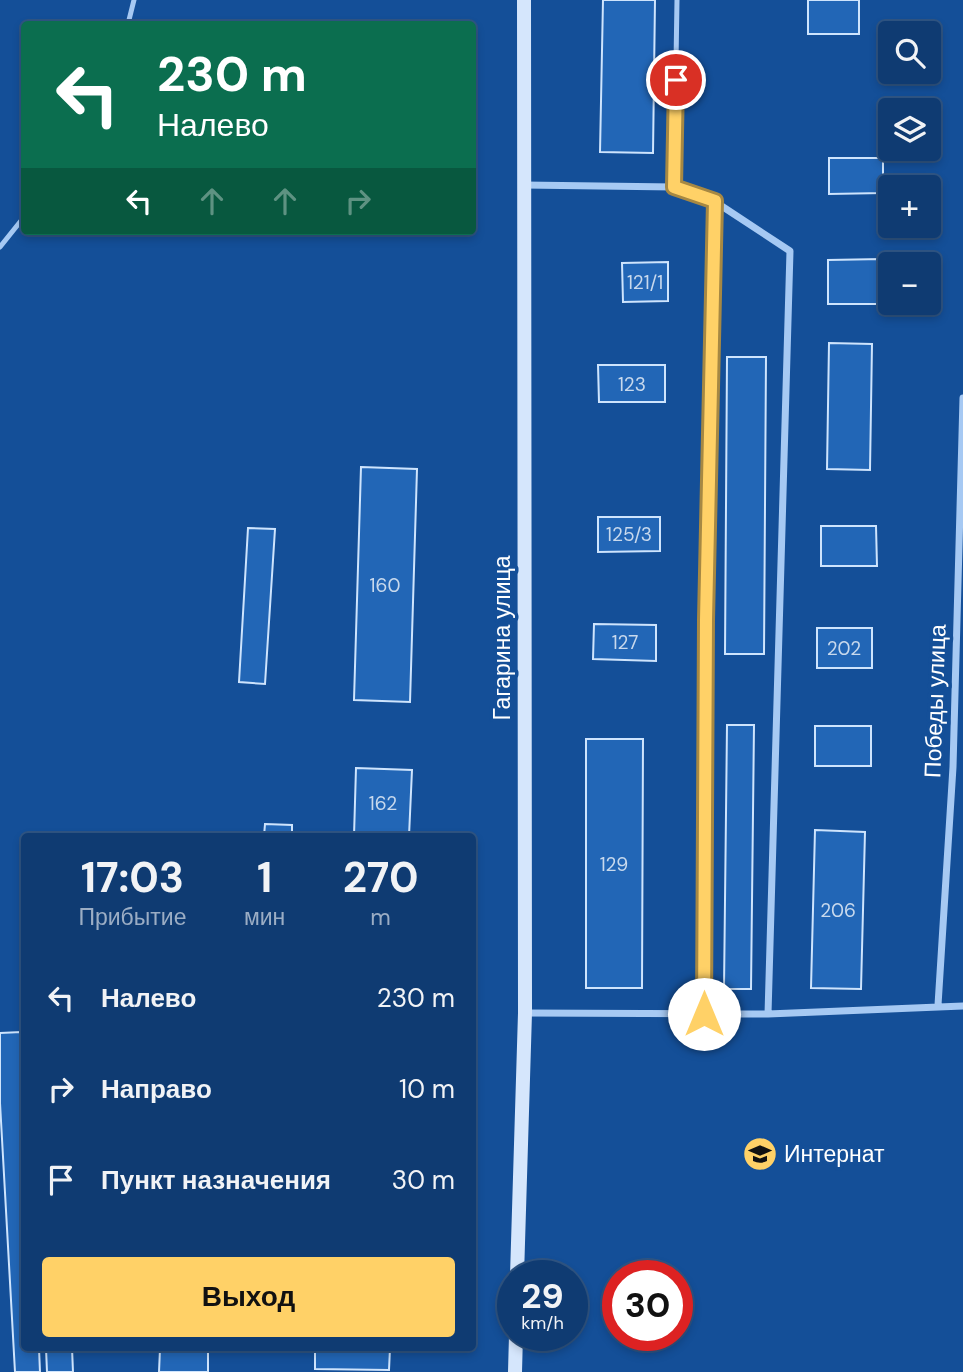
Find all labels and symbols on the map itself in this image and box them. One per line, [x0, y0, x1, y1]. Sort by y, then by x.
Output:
pin [646, 50, 706, 110]
house number: 121/1 [627, 270, 663, 295]
house number: 123 [618, 372, 646, 397]
house number: 125/3 [606, 522, 652, 547]
street label: Гагарина улица [487, 555, 517, 721]
house number: 160 [370, 573, 400, 598]
street label: Победы улица [917, 623, 953, 778]
house number: 127 [612, 630, 638, 655]
house number: 202 [827, 636, 861, 661]
house number: 162 [369, 791, 397, 816]
house number: 129 [600, 852, 628, 877]
house number: 206 [820, 898, 856, 923]
position arrow [667, 977, 741, 1051]
school or university icon: Интернат [741, 1135, 779, 1173]
place label: Интернат [784, 1139, 885, 1169]
speed limit sign: 30 [602, 1260, 693, 1351]

